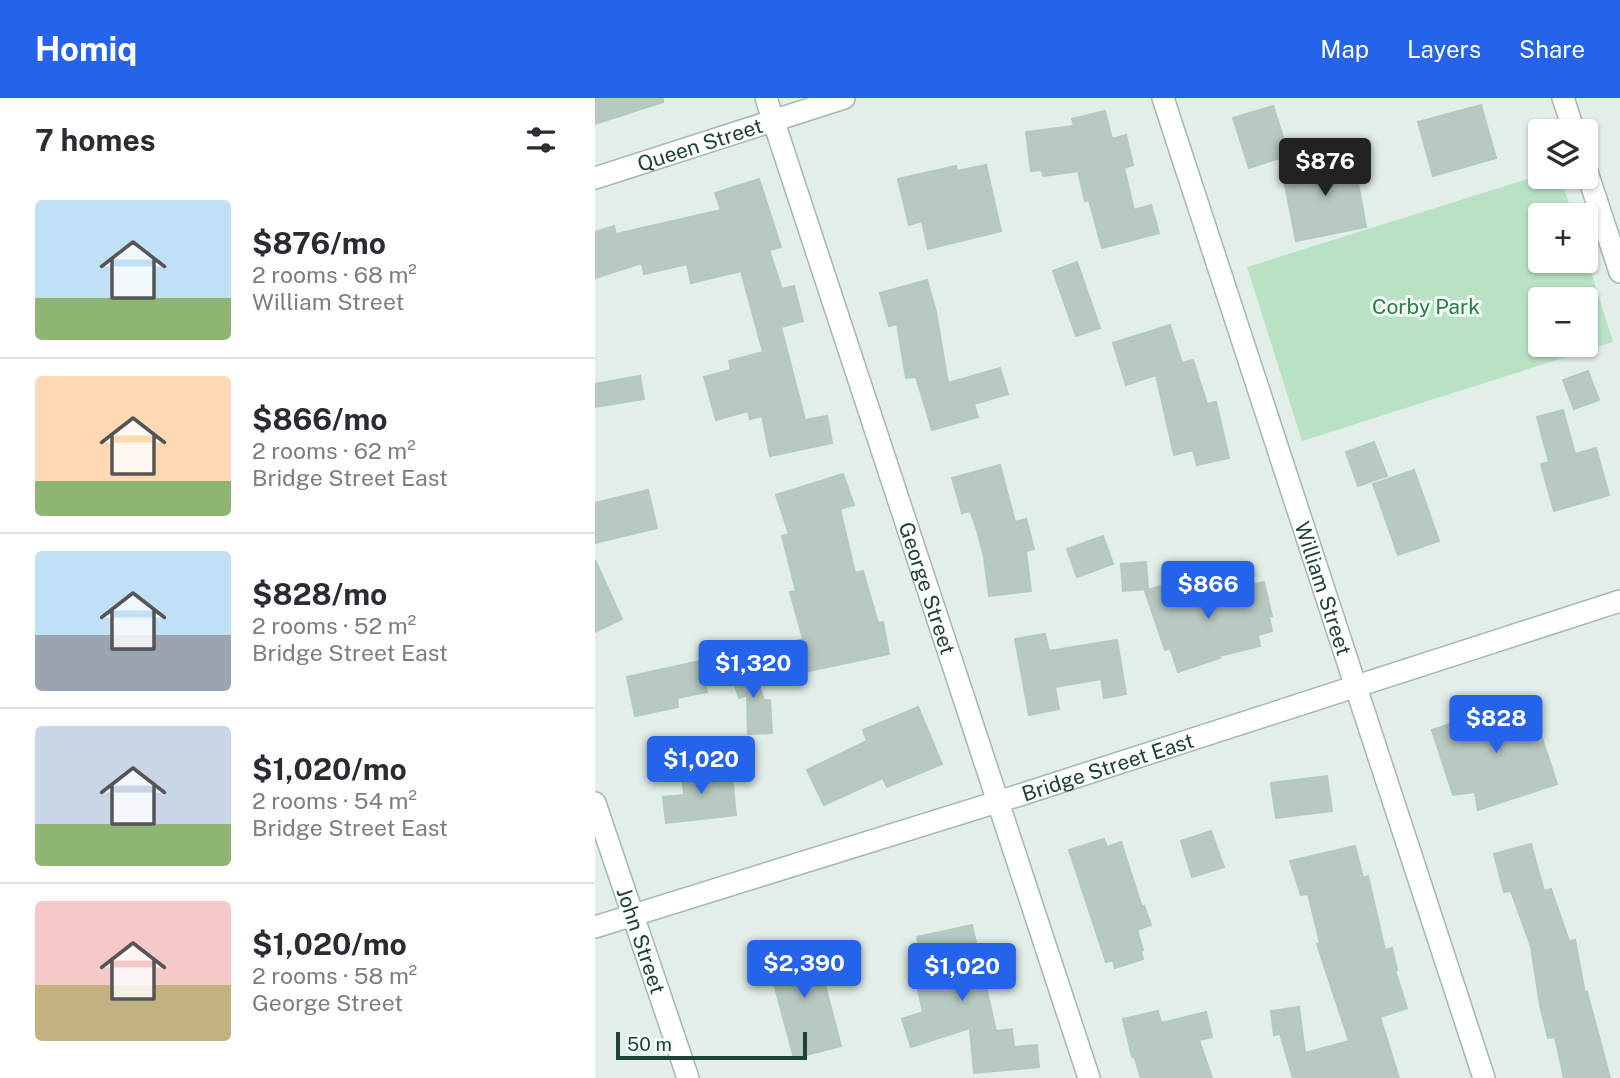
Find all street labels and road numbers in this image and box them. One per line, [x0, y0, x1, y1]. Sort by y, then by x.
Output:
street label: Queen Street [634, 113, 766, 176]
street label: William Street [1290, 518, 1357, 658]
street label: George Street [894, 519, 961, 658]
street label: Bridge Street East [1018, 727, 1197, 806]
street label: John Street [612, 884, 671, 997]

